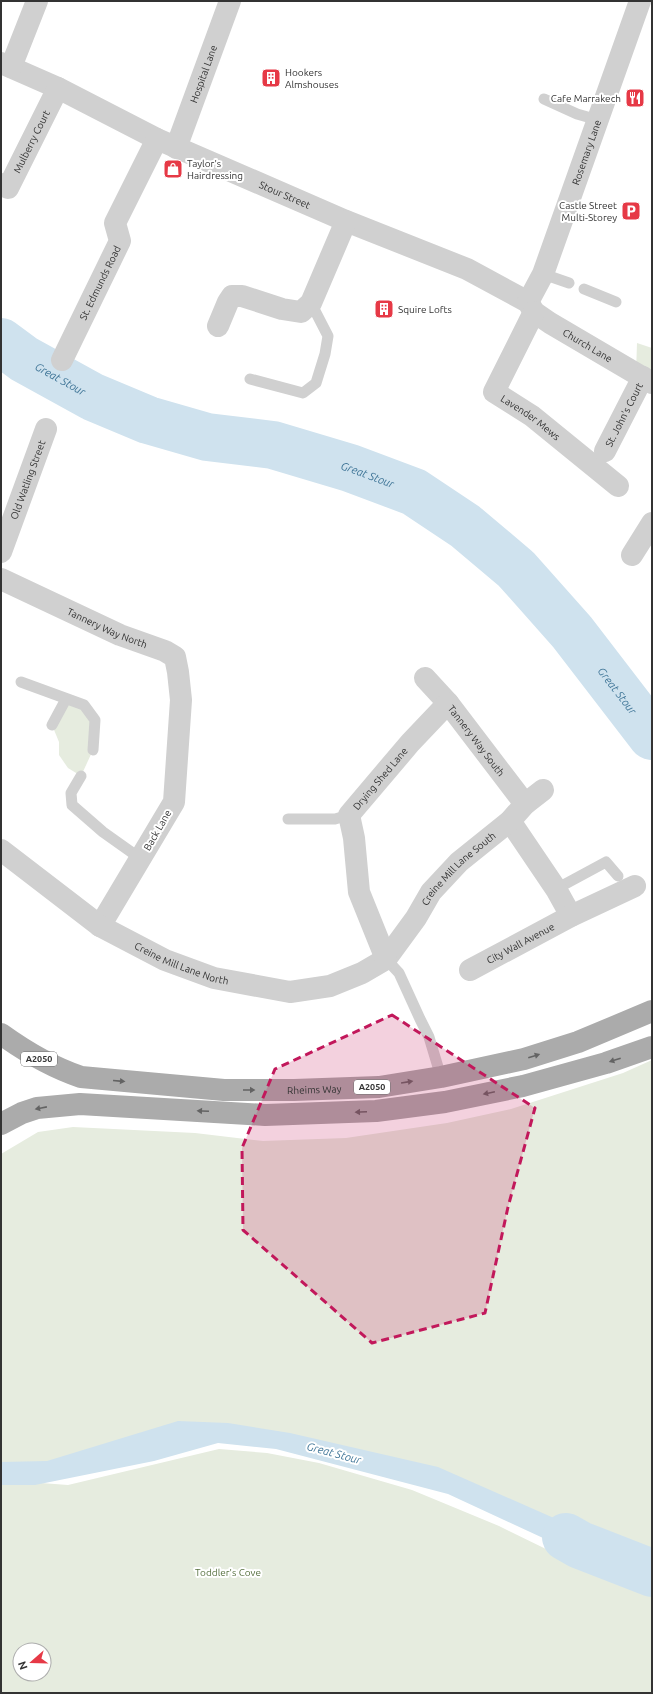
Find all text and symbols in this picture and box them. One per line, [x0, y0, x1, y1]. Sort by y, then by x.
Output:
street label: Hospital Lane [188, 44, 219, 105]
building icon: Hookers Almshouses [260, 67, 282, 89]
place label: Hookers Almshouses [285, 67, 339, 90]
restaurant icon: Cafe Marrakech [624, 87, 646, 109]
place label: Cafe Marrakech [551, 93, 621, 104]
street label: Mulberry Court [11, 108, 52, 175]
street label: Rosemary Lane [570, 118, 603, 186]
shop icon: Taylor's Hairdressing [162, 158, 184, 180]
place label: Taylor's Hairdressing [187, 158, 243, 181]
street label: Stour Street [257, 179, 312, 211]
place label: Castle Street Multi-Storey [559, 200, 617, 223]
parking icon: Castle Street Multi-Storey [620, 200, 642, 222]
street label: St. Edmunds Road [77, 244, 123, 322]
building icon: Squire Lofts [373, 298, 395, 320]
place label: Squire Lofts [398, 304, 452, 315]
street label: Church Lane [561, 327, 614, 364]
water label: Great Stour [33, 360, 88, 398]
street label: St. John's Court [603, 381, 645, 449]
street label: Lavender Mews [499, 393, 562, 443]
street label: Old Watling Street [8, 439, 47, 521]
water label: Great Stour [340, 460, 397, 490]
street label: Tannery Way North [65, 606, 149, 650]
water label: Great Stour [595, 665, 639, 717]
street label: Tannery Way South [446, 703, 507, 778]
street label: Drying Shed Lane [351, 745, 410, 812]
street label: Back Lane [141, 808, 173, 852]
street label: Creine Mill Lane South [419, 830, 498, 908]
street label: City Wall Avenue [485, 921, 556, 966]
street label: Creine Mill Lane North [133, 940, 229, 987]
road number: A2050 [21, 1052, 57, 1066]
one-way arrow [528, 1053, 540, 1059]
one-way arrow [609, 1057, 621, 1063]
one-way arrow [113, 1078, 125, 1084]
one-way arrow [400, 1079, 413, 1085]
road number: A2050 [354, 1080, 390, 1094]
street label: Rheims Way [287, 1083, 342, 1096]
one-way arrow [243, 1087, 256, 1093]
one-way arrow [483, 1090, 496, 1096]
one-way arrow [35, 1105, 47, 1111]
one-way arrow [197, 1108, 209, 1115]
one-way arrow [354, 1109, 367, 1115]
water label: Great Stour [306, 1440, 363, 1466]
park label: Toddler's Cove [195, 1567, 261, 1578]
north arrow [12, 1642, 52, 1682]
text: N [16, 1660, 30, 1671]

